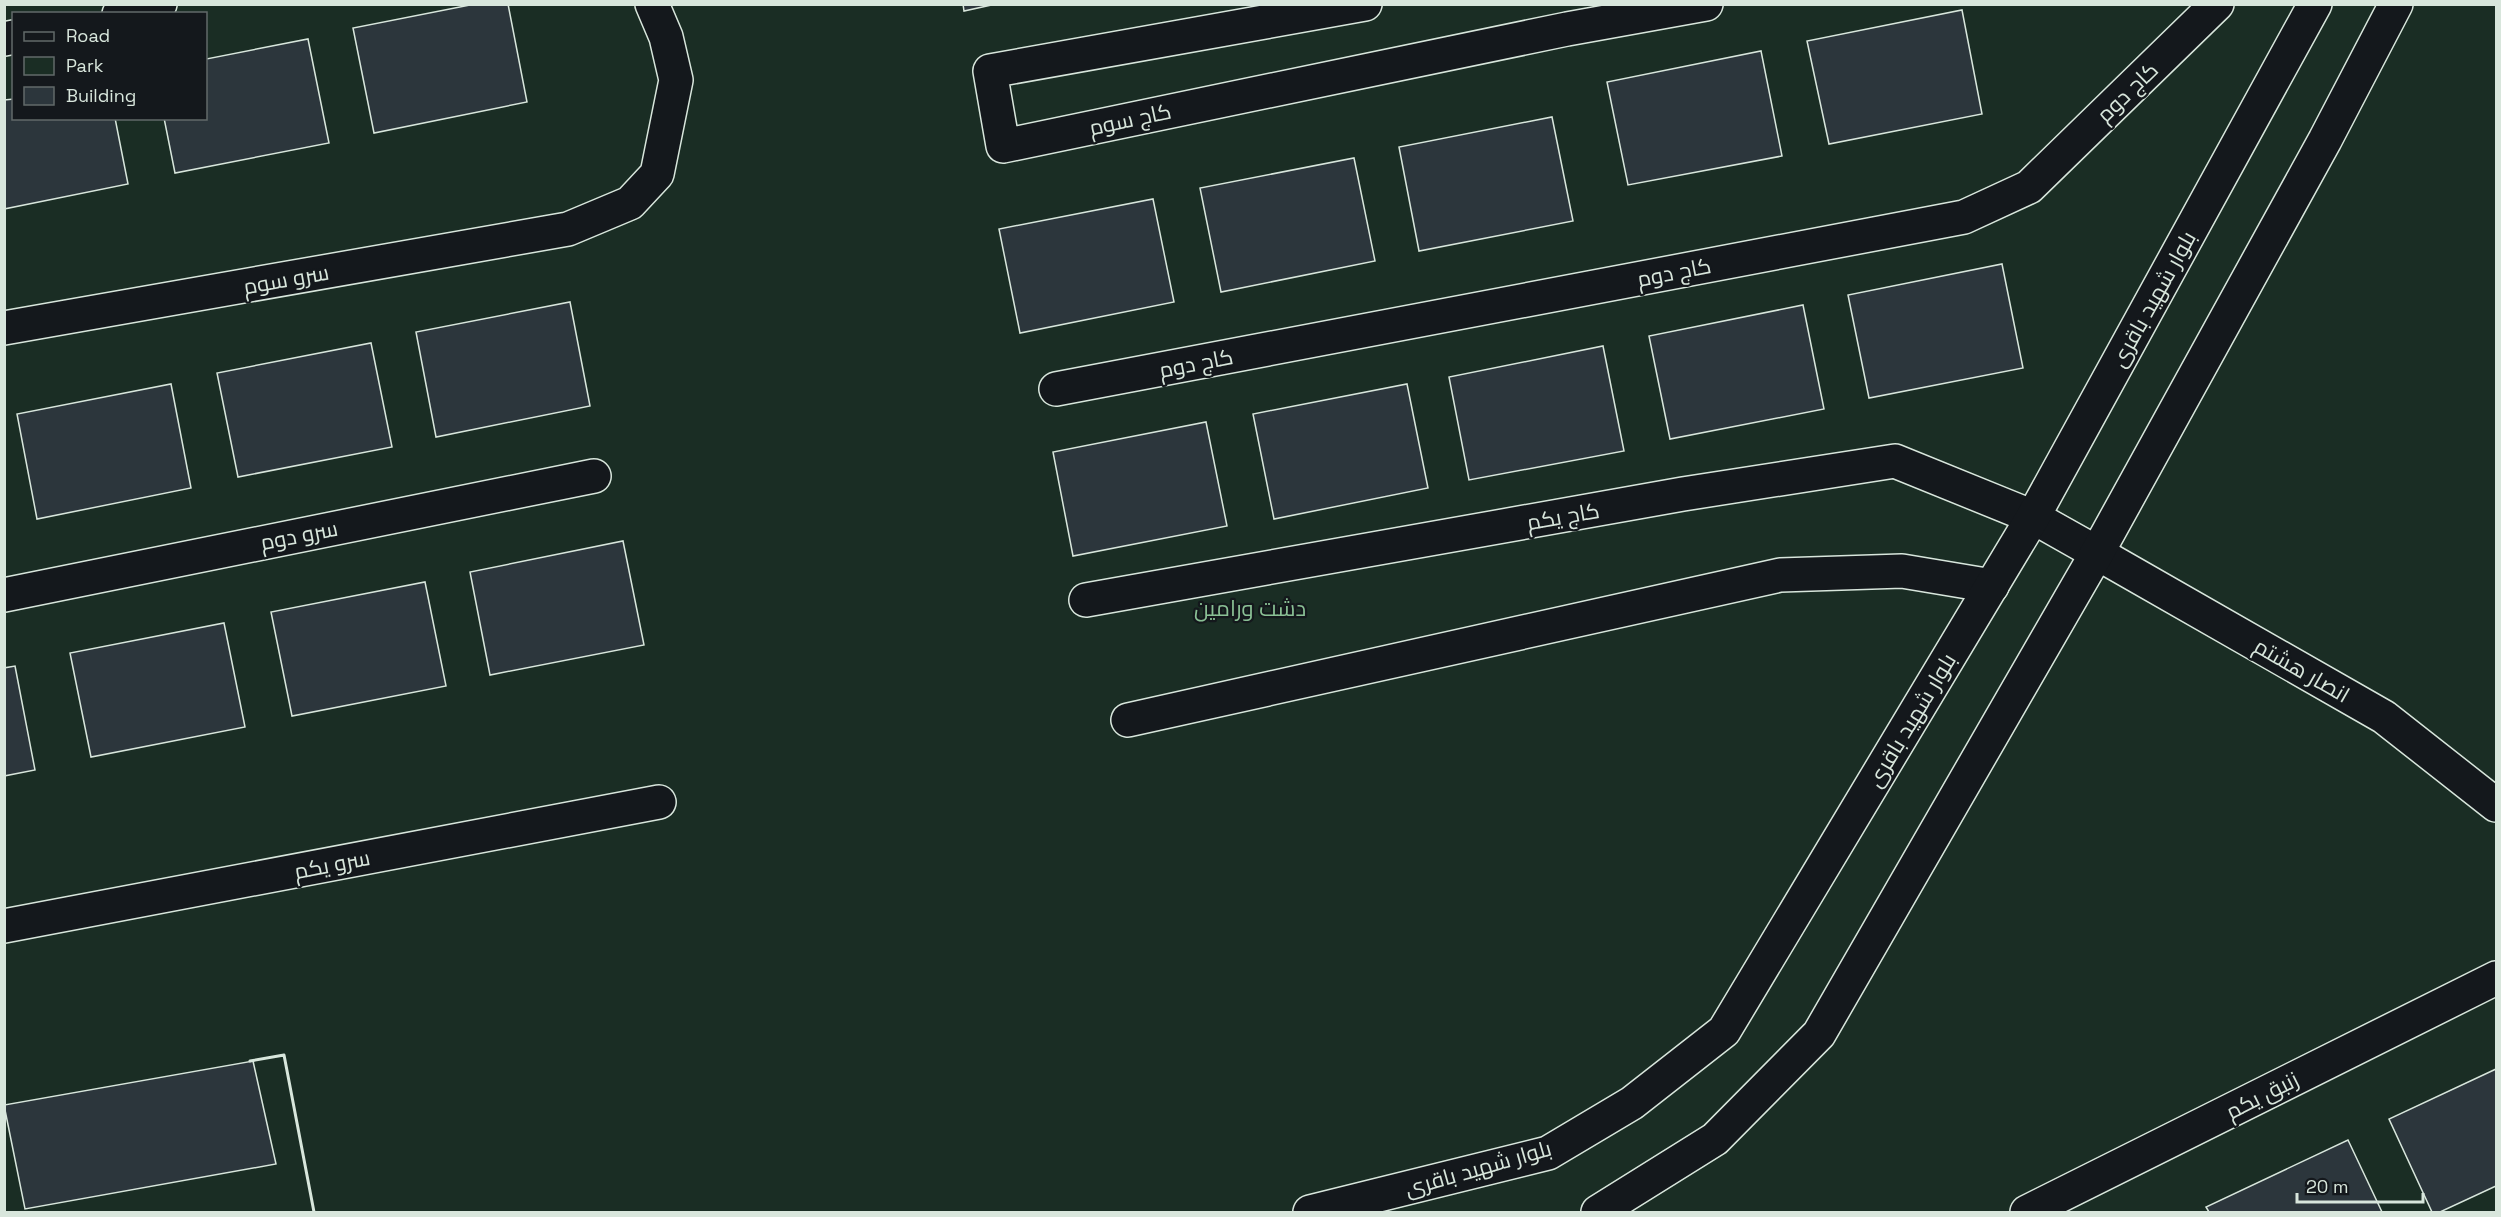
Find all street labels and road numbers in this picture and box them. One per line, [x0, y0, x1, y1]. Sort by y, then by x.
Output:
street label: کاج دوم [2090, 56, 2165, 130]
street label: کاج سوم [1086, 97, 1174, 143]
street label: بلوار شهید باقری [2104, 226, 2202, 372]
street label: کاج دوم [1634, 251, 1714, 295]
street label: سرو سوم [241, 258, 331, 302]
street label: کاج دوم [1156, 342, 1236, 386]
street label: کاج یکم [1524, 496, 1602, 538]
street label: سرو دوم [258, 514, 341, 558]
street label: انصار هشتم [2248, 631, 2355, 710]
street label: بلوار شهید باقری [1860, 648, 1962, 792]
street label: سرو یکم [292, 843, 373, 887]
street label: زنبق یکم [2221, 1065, 2304, 1127]
street label: بلوار شهید باقری [1401, 1134, 1555, 1202]

